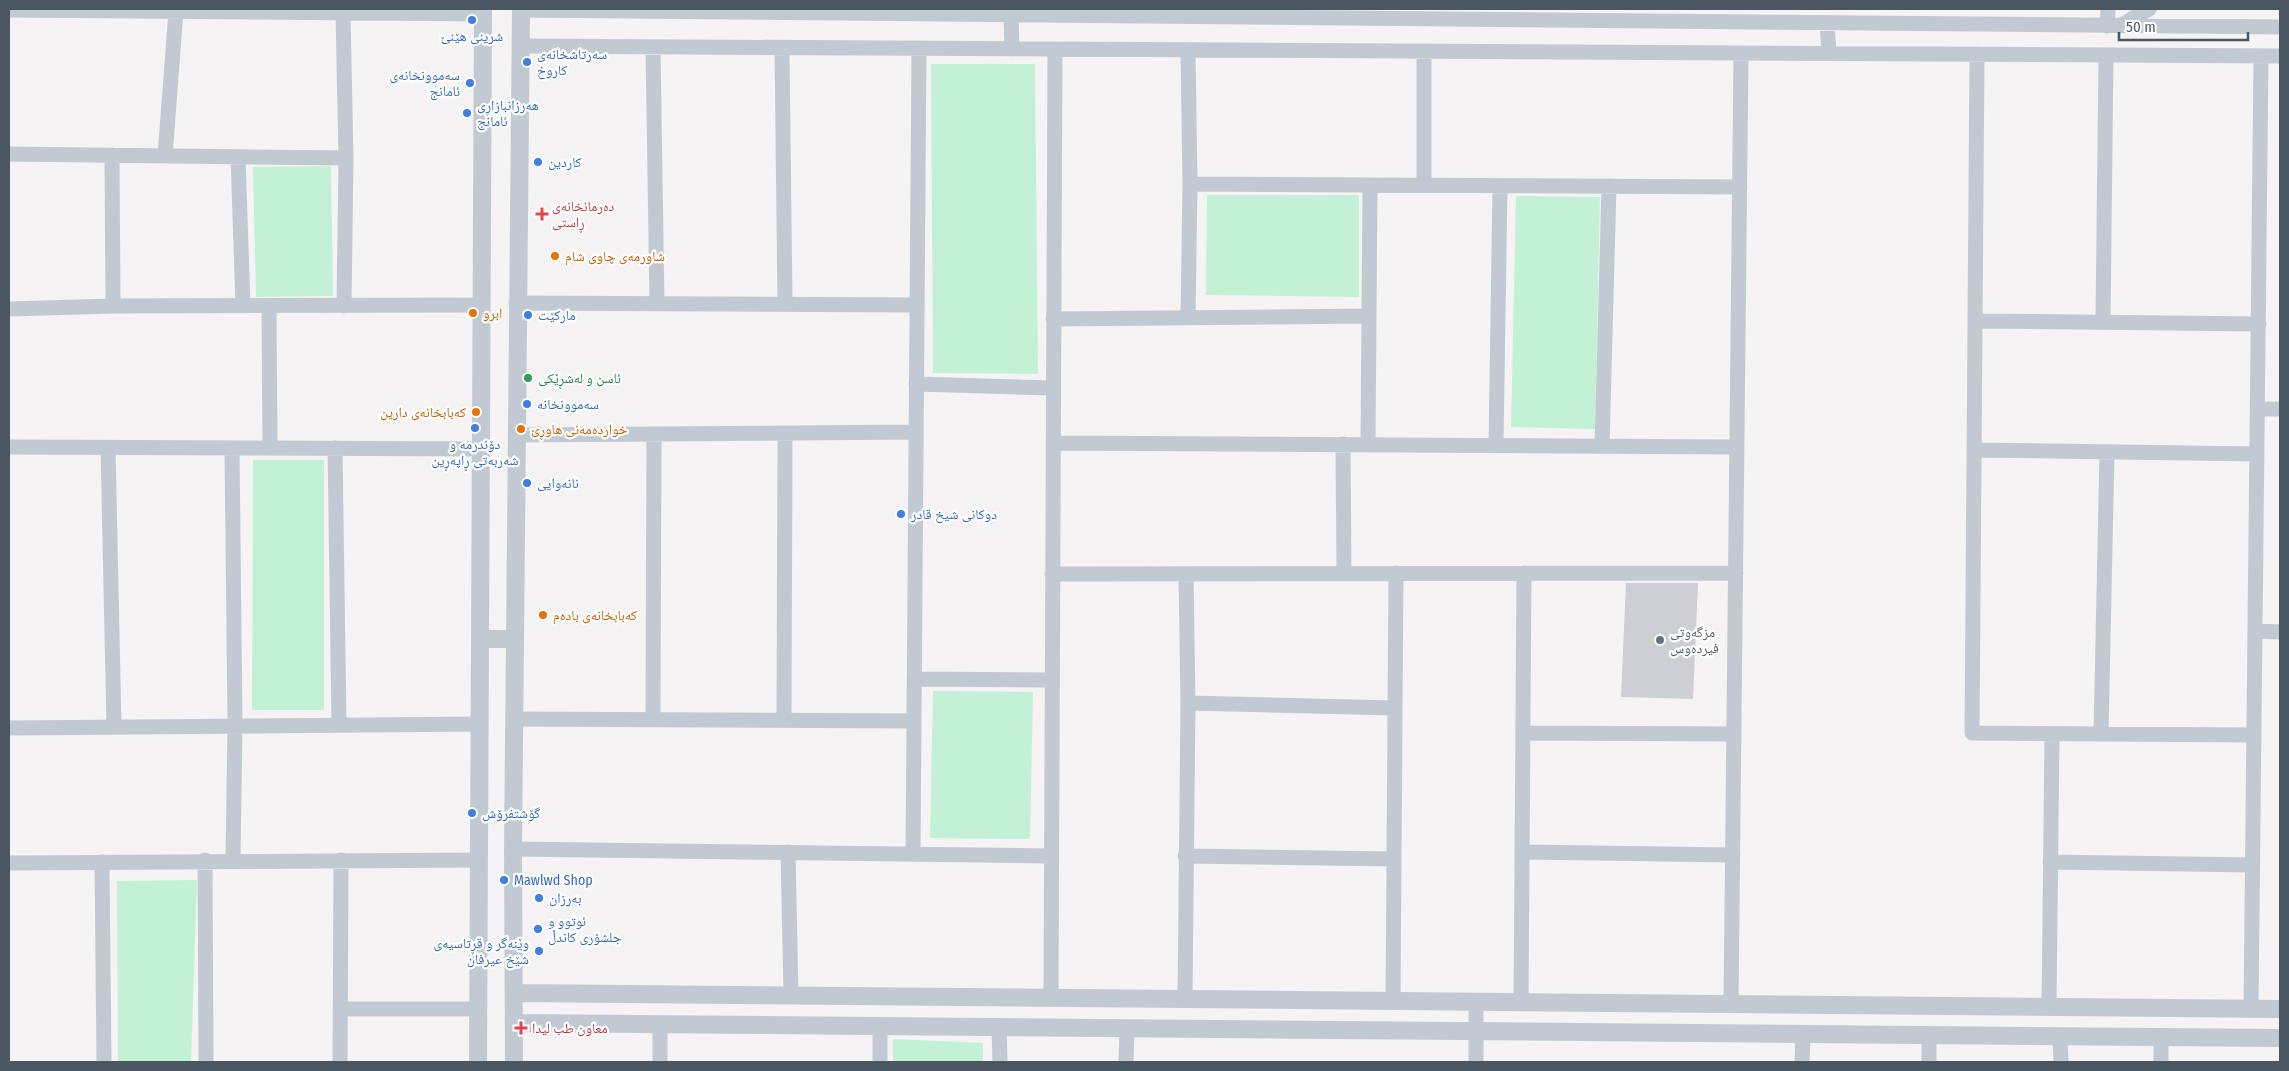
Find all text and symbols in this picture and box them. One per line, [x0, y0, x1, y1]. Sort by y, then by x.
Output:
scale bar [2119, 10, 2248, 42]
marker: شرینی هێنێ [466, 14, 478, 26]
text: 50 m [2126, 18, 2156, 36]
place label: شرینی هێنێ [441, 28, 503, 45]
place label: سەرتاشخانەی کاروخ [537, 46, 607, 80]
marker: سەرتاشخانەی کاروخ [521, 56, 533, 68]
place label: سەموونخانەی ئامانج [389, 67, 460, 101]
marker: سەموونخانەی ئامانج [464, 77, 476, 89]
place label: هەرزانبازاڕی ئامانج [477, 97, 539, 131]
marker: هەرزانبازاڕی ئامانج [461, 107, 473, 119]
place label: كاردين [548, 154, 582, 171]
marker: كاردين [532, 156, 544, 168]
place label: دەرمانخانەی ڕاستی [552, 198, 615, 234]
marker: دەرمانخانەی ڕاستی [536, 208, 548, 220]
place label: شاورمەی چاوی شام [565, 248, 665, 266]
marker: شاورمەی چاوی شام [549, 250, 561, 262]
place label: ابرو [483, 305, 502, 322]
marker: ابرو [467, 307, 479, 319]
place label: مارکێت [538, 307, 576, 324]
marker: مارکێت [522, 309, 534, 321]
place label: ئاسن و لەشڕێکی [538, 370, 621, 390]
marker: ئاسن و لەشڕێکی [522, 372, 534, 384]
place label: سەموونخانە [537, 396, 599, 413]
marker: سەموونخانە [521, 398, 533, 410]
place label: کەبابخانەی دارین [380, 404, 466, 421]
marker: کەبابخانەی دارین [470, 406, 482, 418]
place label: خواردەمەنی هاوڕێ [531, 421, 628, 441]
marker: دۆندرمە و شەربەتی ڕاپەڕین [469, 422, 481, 434]
marker: خواردەمەنی هاوڕێ [515, 423, 527, 435]
place label: دۆندرمە و شەربەتی ڕاپەڕین [431, 436, 519, 472]
place label: نانەوایی [537, 475, 579, 492]
marker: نانەوایی [521, 477, 533, 489]
place label: دوکانی شیخ قادر [910, 506, 997, 524]
marker: دوکانی شیخ قادر [895, 508, 907, 520]
place label: کەبابخانەی بادەم [553, 607, 637, 625]
marker: کەبابخانەی بادەم [537, 609, 549, 621]
place label: مزگە‌وتی فیردە‌وس [1670, 624, 1719, 657]
marker: مزگە‌وتی فیردە‌وس [1654, 634, 1666, 646]
place label: گۆشتفرۆش [482, 805, 541, 822]
marker: گۆشتفرۆش [466, 807, 478, 819]
place label: Mawlwd Shop [514, 872, 593, 889]
marker: Mawlwd Shop [498, 874, 510, 886]
place label: بەرزان [549, 890, 582, 907]
marker: بەرزان [533, 892, 545, 904]
place label: ئوتوو و جلشۆری کاندڵ [548, 913, 622, 946]
marker: ئوتوو و جلشۆری کاندڵ [532, 923, 544, 935]
place label: وێنەگر و قڕتاسیەی شێخ عیرفان [434, 935, 529, 969]
marker: وێنەگر و قڕتاسیەی شێخ عیرفان [533, 945, 545, 957]
place label: معاون طب لیدا [532, 1020, 608, 1037]
marker: معاون طب لیدا [514, 1021, 528, 1035]

